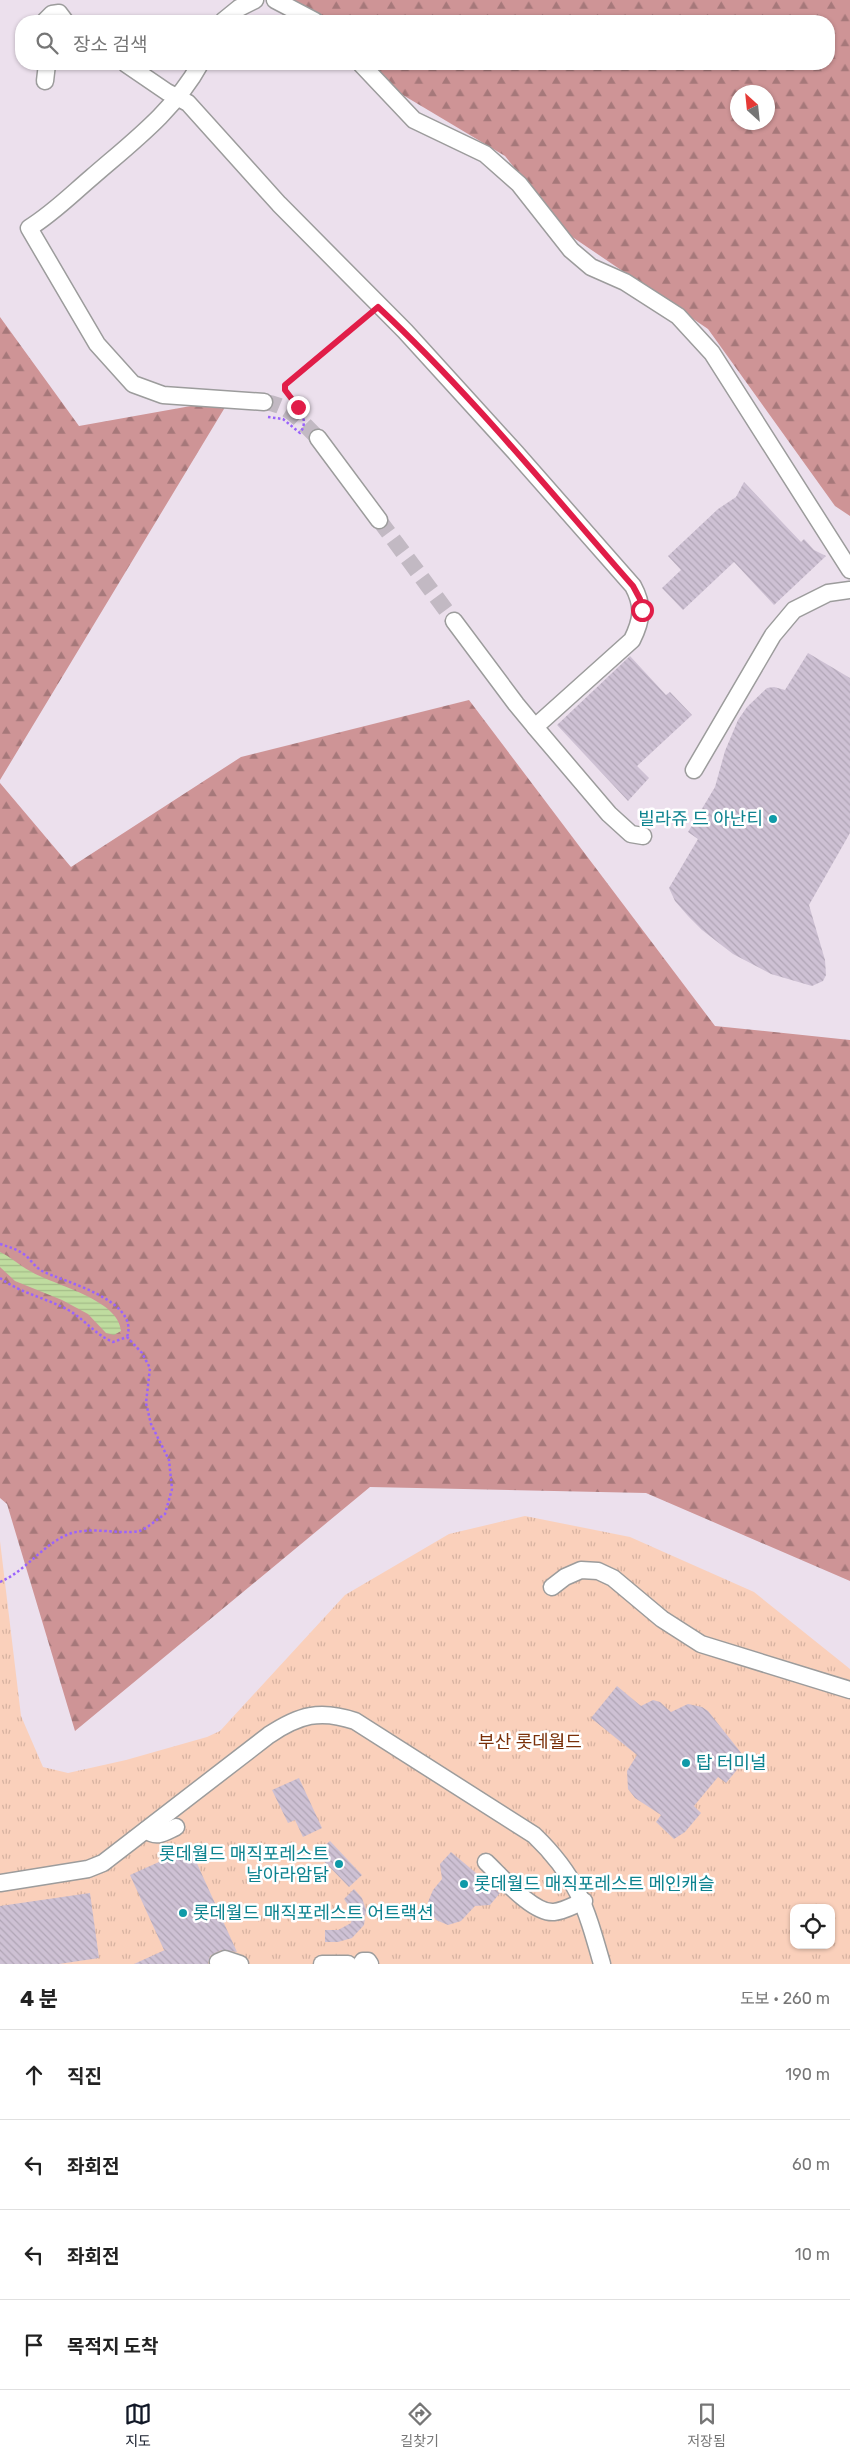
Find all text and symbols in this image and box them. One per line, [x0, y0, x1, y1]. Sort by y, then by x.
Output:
search box [15, 15, 835, 70]
icon: search [33, 29, 61, 57]
text: 장소 검색 [73, 33, 148, 56]
north arrow [730, 85, 775, 130]
route end [287, 396, 310, 419]
route start [631, 599, 654, 622]
place label: 빌라쥬 드 아난티 [638, 808, 763, 830]
marker: 빌라쥬 드 아난티 [767, 813, 779, 825]
park label: 부산 롯데월드 [478, 1731, 582, 1753]
place label: 탑 터미널 [696, 1752, 767, 1774]
marker: 탑 터미널 [680, 1757, 692, 1769]
place label: 롯데월드 매직포레스트 날아라암닭 [159, 1843, 329, 1886]
marker: 롯데월드 매직포레스트 날아라암닭 [333, 1858, 345, 1870]
place label: 롯데월드 매직포레스트 메인캐슬 [474, 1873, 715, 1895]
marker: 롯데월드 매직포레스트 메인캐슬 [458, 1878, 470, 1890]
place label: 롯데월드 매직포레스트 어트랙션 [193, 1902, 434, 1924]
map controls [790, 1904, 835, 1949]
button: locate [790, 1904, 835, 1949]
marker: 롯데월드 매직포레스트 어트랙션 [177, 1907, 189, 1919]
text: 4 분 [20, 1986, 58, 2011]
text: 도보 · 260 m [740, 1989, 830, 2008]
icon: ahead [20, 2061, 48, 2089]
text: 직진 [67, 2065, 102, 2088]
text: 190 m [785, 2065, 830, 2084]
icon: left [20, 2151, 48, 2179]
text: 좌회전 [67, 2155, 119, 2178]
text: 60 m [792, 2155, 830, 2174]
icon: left [20, 2241, 48, 2269]
text: 좌회전 [67, 2245, 119, 2268]
text: 10 m [795, 2245, 830, 2264]
icon: arrive [20, 2331, 48, 2359]
text: 목적지 도착 [67, 2335, 158, 2358]
tab: 지도 [124, 2400, 152, 2450]
tab: 길찾기 [400, 2400, 439, 2450]
tab: 저장됨 [687, 2400, 726, 2450]

